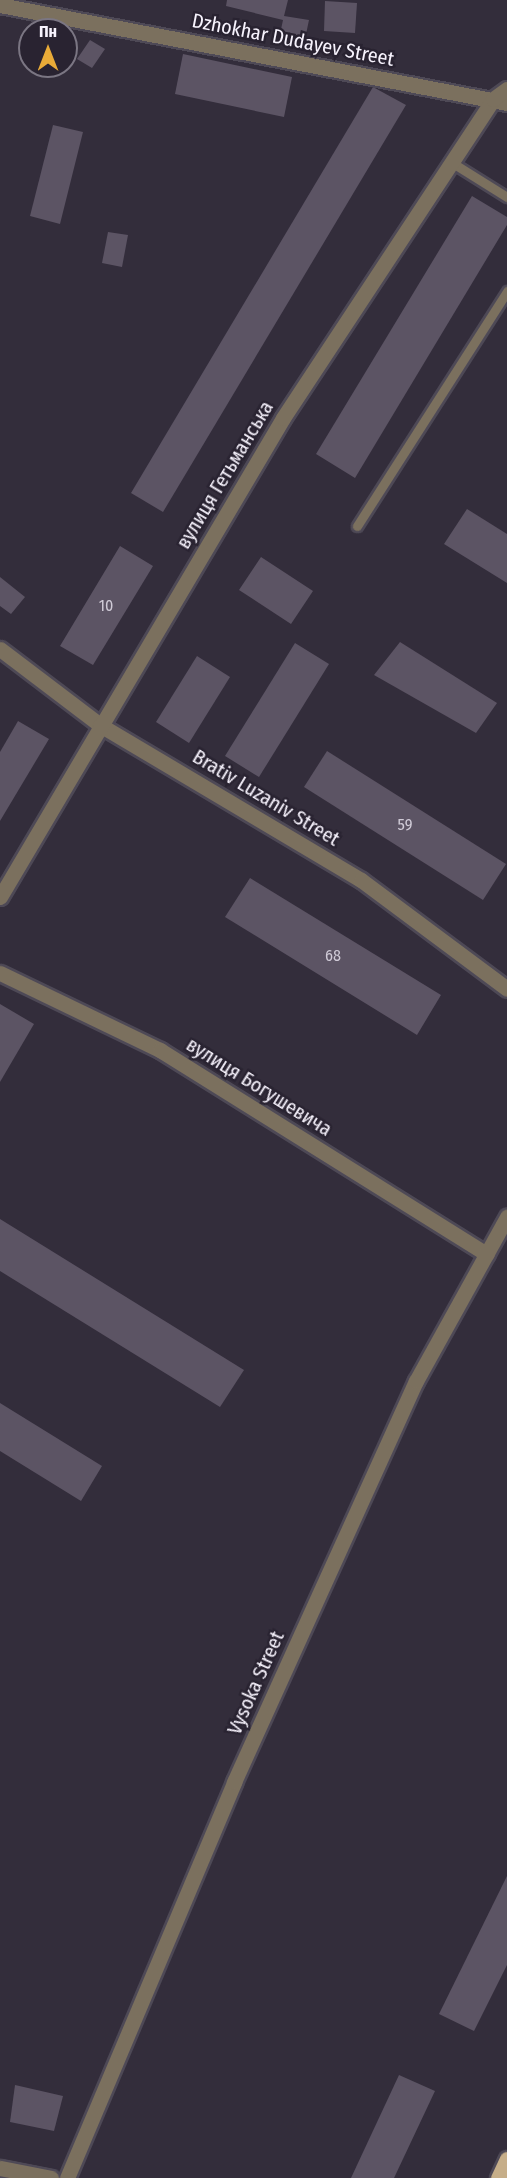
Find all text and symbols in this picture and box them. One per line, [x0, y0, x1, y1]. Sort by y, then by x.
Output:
street label: Dzhokhar Dudayev Street [190, 9, 396, 71]
north arrow [18, 18, 78, 78]
text: Пн [39, 22, 57, 41]
street label: вулиця Гетьманська [171, 397, 279, 553]
house number: 10 [99, 596, 113, 616]
street label: Brativ Luzaniv Street [188, 745, 344, 851]
house number: 59 [398, 815, 412, 835]
house number: 68 [325, 946, 341, 966]
street label: вулиця Богушевича [182, 1033, 336, 1141]
street label: Vysoka Street [223, 1628, 289, 1738]

